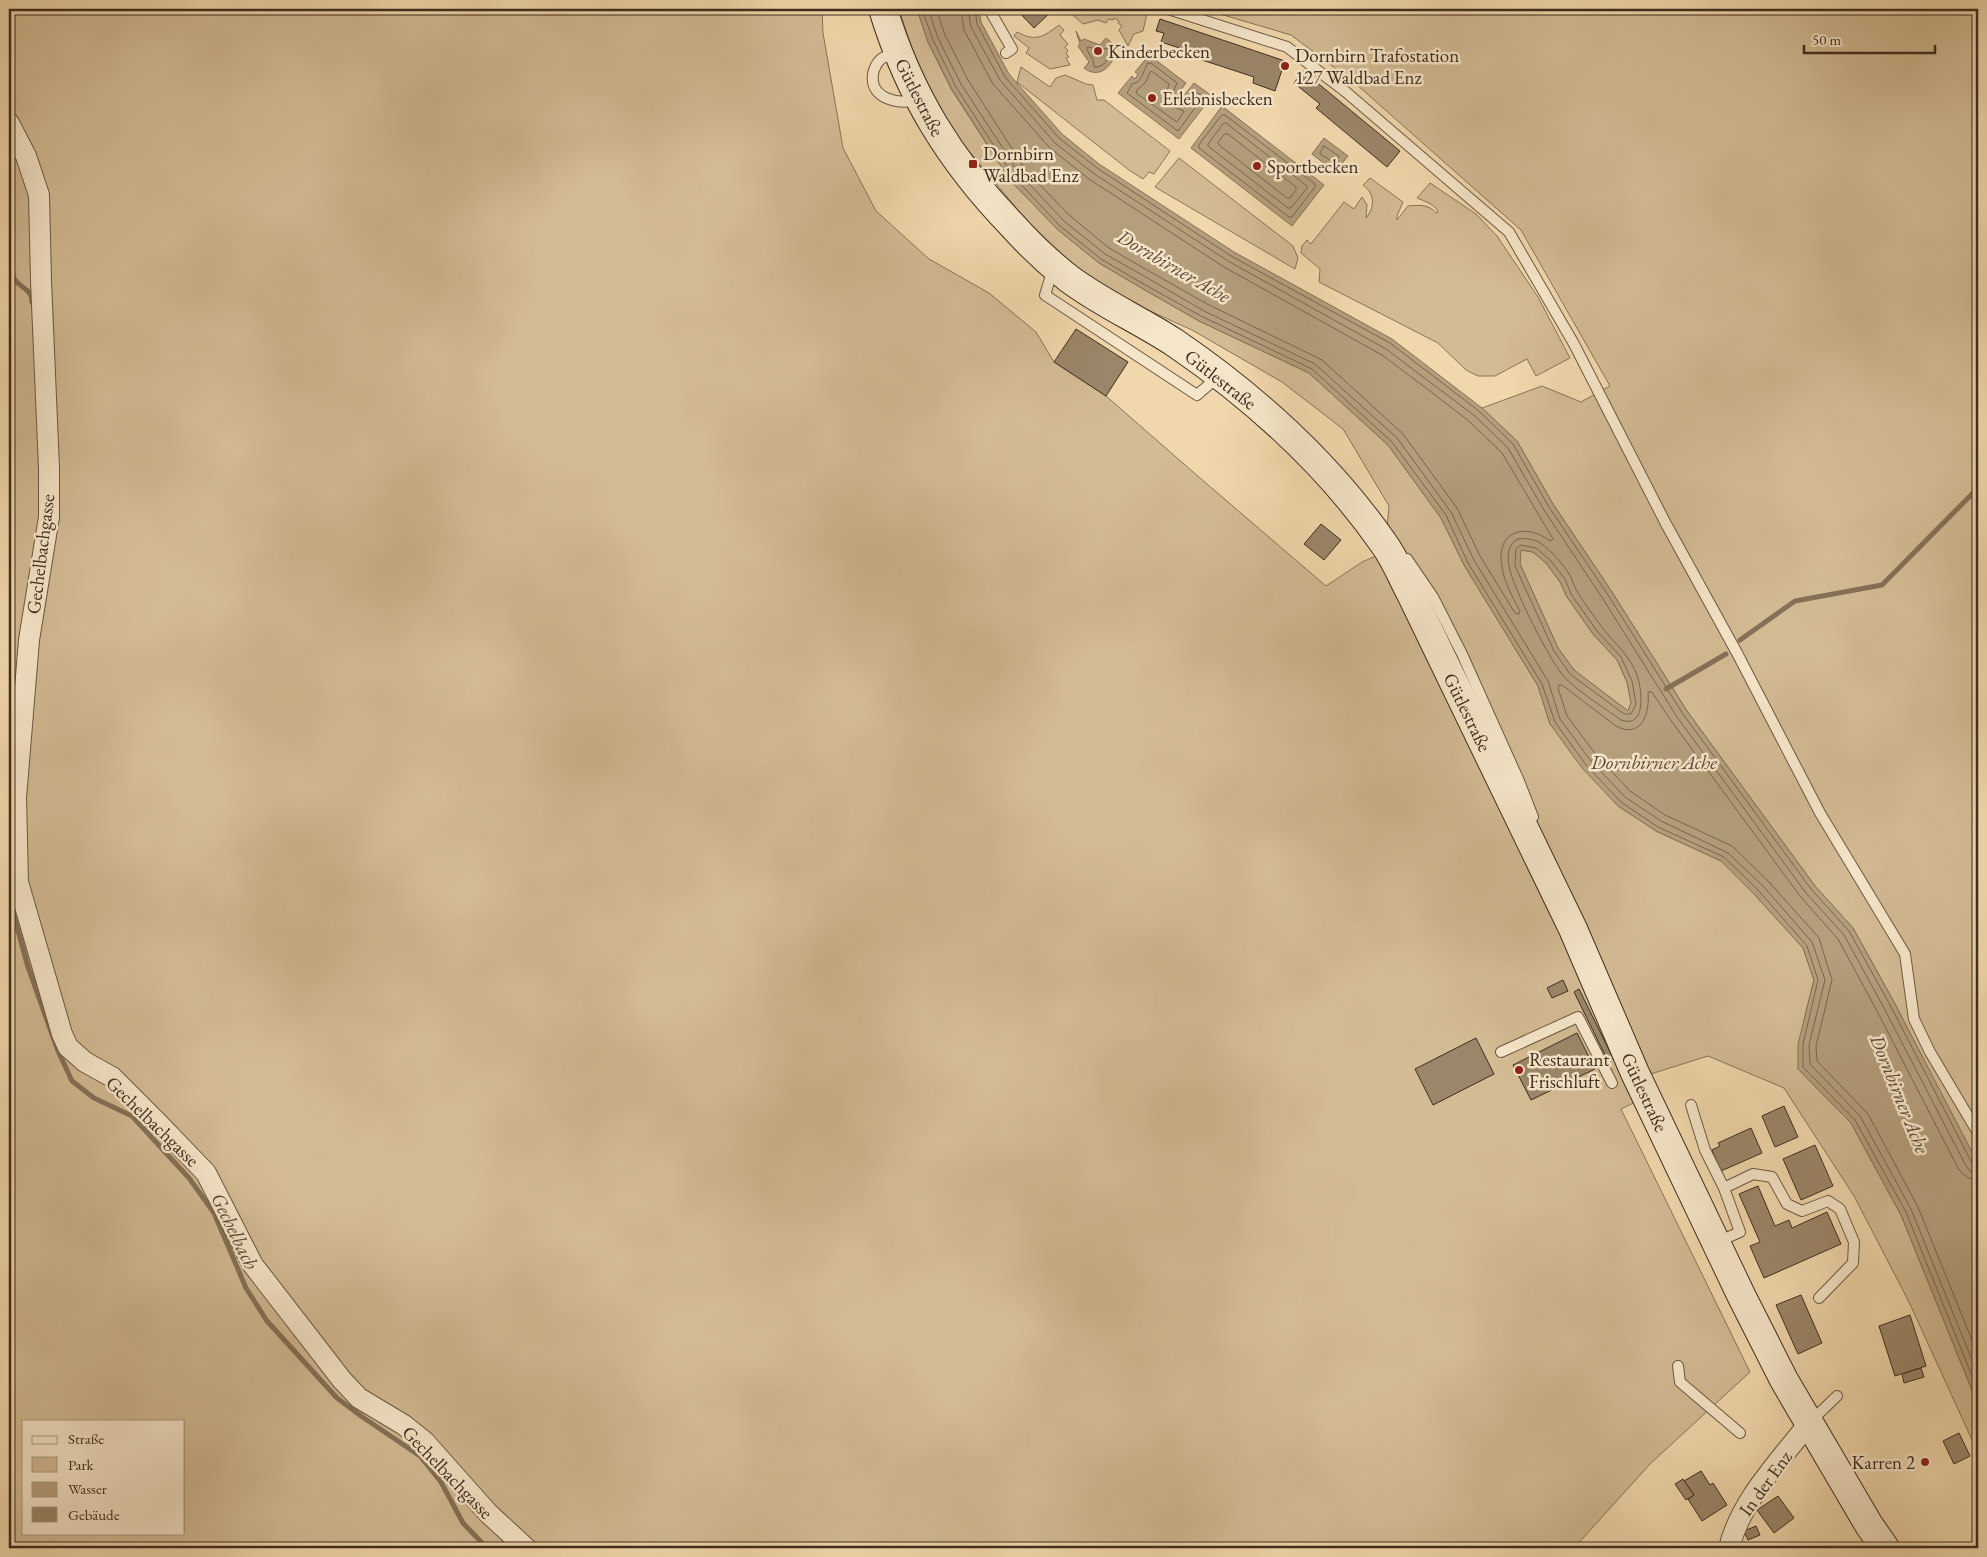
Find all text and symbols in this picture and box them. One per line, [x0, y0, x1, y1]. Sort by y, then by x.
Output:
scale bar [1804, 22, 1936, 54]
text: 50 m [1812, 30, 1841, 49]
place label: Kinderbecken [1108, 39, 1210, 64]
place label: Dornbirn Trafostation 127 Waldbad Enz [1295, 43, 1459, 90]
marker: Kinderbecken [1092, 45, 1104, 57]
street label: Gütlestraße [889, 54, 950, 141]
marker: Dornbirn Trafostation 127 Waldbad Enz [1279, 60, 1291, 72]
place label: Erlebnisbecken [1162, 86, 1273, 111]
marker: Erlebnisbecken [1146, 92, 1158, 104]
place label: Dornbirn Waldbad Enz [983, 141, 1079, 188]
place label: Sportbecken [1267, 154, 1359, 179]
marker: Dornbirn Waldbad Enz [967, 158, 979, 170]
marker: Sportbecken [1251, 160, 1263, 172]
water label: Dornbirner Ache [1112, 223, 1235, 309]
street label: Gütlestraße [1180, 343, 1262, 415]
street label: Gechelbachgasse [21, 493, 60, 615]
street label: Gütlestraße [1438, 669, 1497, 756]
water label: Dornbirner Ache [1590, 749, 1717, 775]
water label: Dornbirner Ache [1864, 1030, 1936, 1158]
place label: Restaurant Frischluft [1529, 1047, 1610, 1094]
street label: Gütlestraße [1615, 1048, 1674, 1136]
marker: Restaurant Frischluft [1513, 1064, 1525, 1076]
street label: Gechelbachgasse [101, 1070, 205, 1172]
water label: Gechelbach [205, 1188, 265, 1274]
legend [22, 1420, 185, 1534]
street label: Gechelbachgasse [397, 1420, 499, 1524]
text: Straße [68, 1429, 104, 1448]
street label: In der Enz [1733, 1445, 1798, 1521]
place label: Karren 2 [1851, 1450, 1915, 1475]
text: Park [68, 1455, 95, 1474]
marker: Karren 2 [1919, 1456, 1931, 1468]
text: Wasser [68, 1479, 107, 1498]
text: Gebäude [68, 1505, 120, 1524]

